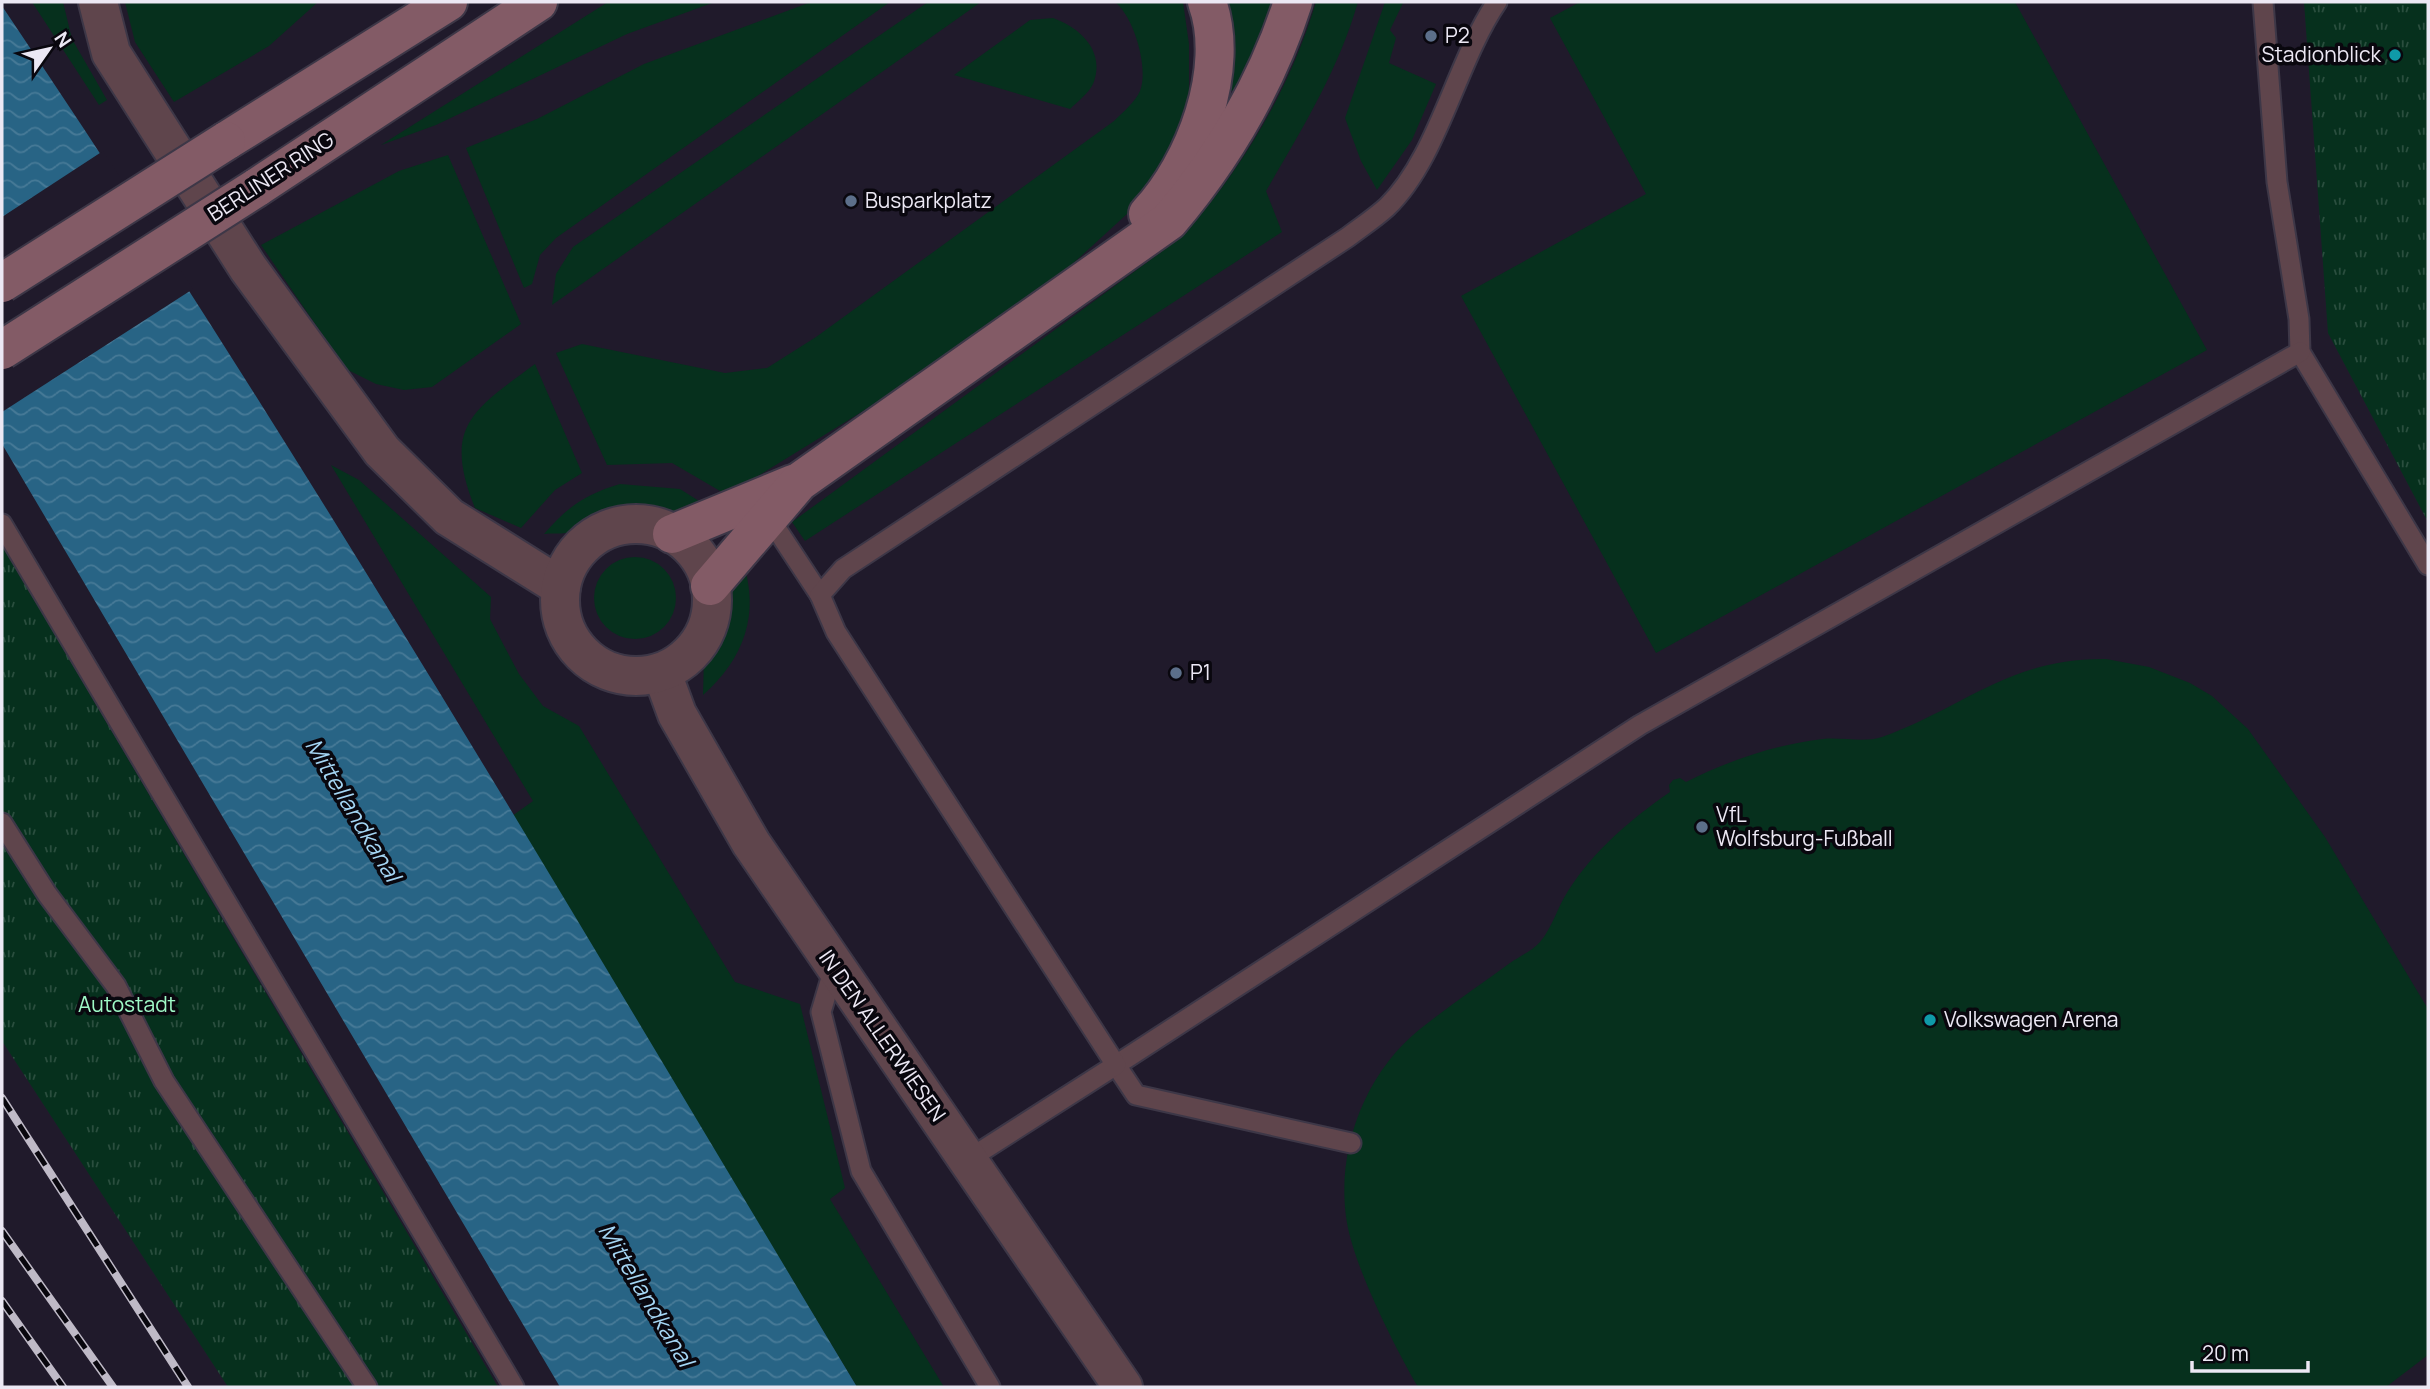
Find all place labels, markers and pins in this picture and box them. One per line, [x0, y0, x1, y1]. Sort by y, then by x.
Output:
place label: P2 [1445, 21, 1470, 49]
marker: P2 [1423, 28, 1439, 44]
place label: Stadionblick [2261, 40, 2382, 68]
marker: Stadionblick [2387, 47, 2403, 63]
place label: Busparkplatz [865, 186, 992, 214]
marker: Busparkplatz [843, 193, 859, 209]
place label: P1 [1190, 658, 1211, 686]
marker: P1 [1168, 665, 1184, 681]
place label: VfL Wolfsburg-Fußball [1716, 800, 1893, 852]
marker: VfL Wolfsburg-Fußball [1694, 819, 1710, 835]
place label: Volkswagen Arena [1944, 1005, 2119, 1033]
marker: Volkswagen Arena [1922, 1012, 1938, 1028]

